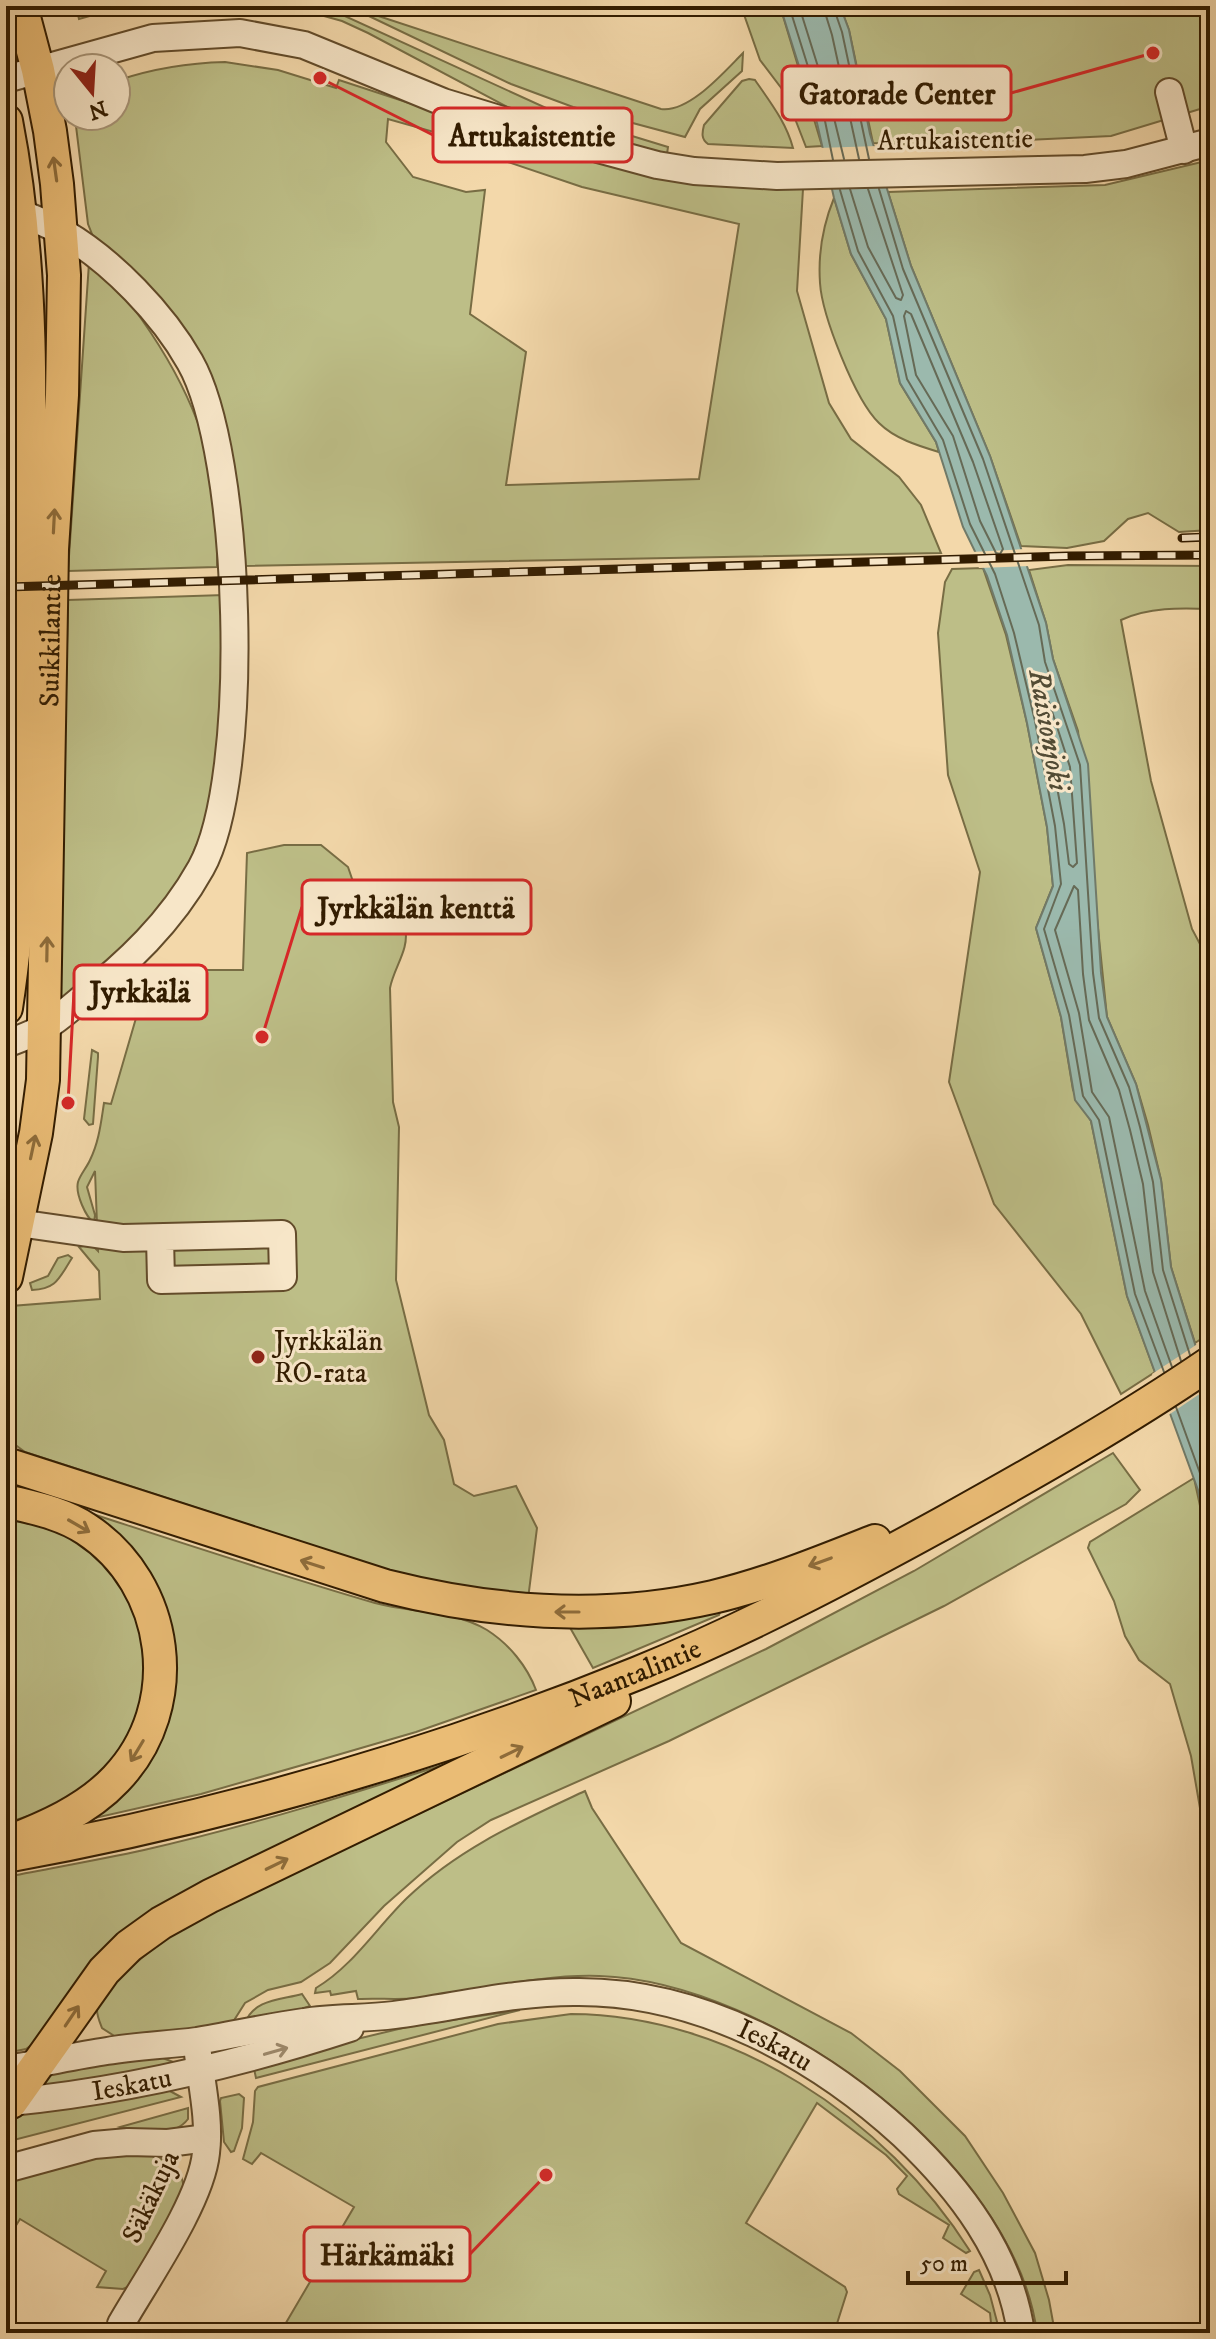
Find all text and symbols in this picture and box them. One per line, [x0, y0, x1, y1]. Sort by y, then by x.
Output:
north arrow [52, 52, 132, 132]
callout: Gatorade Center [782, 66, 1011, 120]
text: Gatorade Center [799, 77, 996, 114]
text: N [85, 94, 110, 125]
callout: Artukaistentie [433, 108, 632, 162]
text: Artukaistentie [447, 119, 616, 156]
street label: Artukaistentie [877, 121, 1033, 159]
one-way arrow [47, 157, 62, 182]
one-way arrow [46, 508, 61, 535]
street label: Suikkilantie [32, 574, 69, 707]
water label: Raisionjoki [1019, 665, 1077, 796]
callout: Jyrkkälän kenttä [302, 880, 531, 934]
text: Jyrkkälän kenttä [314, 891, 516, 928]
one-way arrow [39, 936, 54, 963]
callout: Jyrkkälä [74, 965, 207, 1019]
text: Jyrkkälä [87, 975, 192, 1012]
one-way arrow [27, 1134, 42, 1160]
place label: Jyrkkälän RO-rata [271, 1324, 383, 1391]
marker: Jyrkkälän RO-rata [249, 1348, 267, 1366]
one-way arrow [67, 1518, 90, 1534]
one-way arrow [300, 1556, 325, 1571]
one-way arrow [808, 1556, 833, 1570]
one-way arrow [554, 1604, 581, 1620]
street label: Naantalintie [564, 1631, 706, 1716]
one-way arrow [129, 1739, 145, 1762]
one-way arrow [499, 1744, 523, 1759]
one-way arrow [265, 1856, 289, 1871]
one-way arrow [64, 2005, 80, 2027]
street label: Ieskatu [732, 2011, 819, 2079]
one-way arrow [262, 2043, 288, 2058]
street label: Ieskatu [89, 2060, 175, 2109]
street label: Säkäkuja [114, 2145, 188, 2249]
callout: Härkämäki [304, 2227, 470, 2281]
scale bar [908, 2235, 1066, 2285]
text: Härkämäki [320, 2238, 454, 2275]
text: 50 m [920, 2249, 968, 2279]

